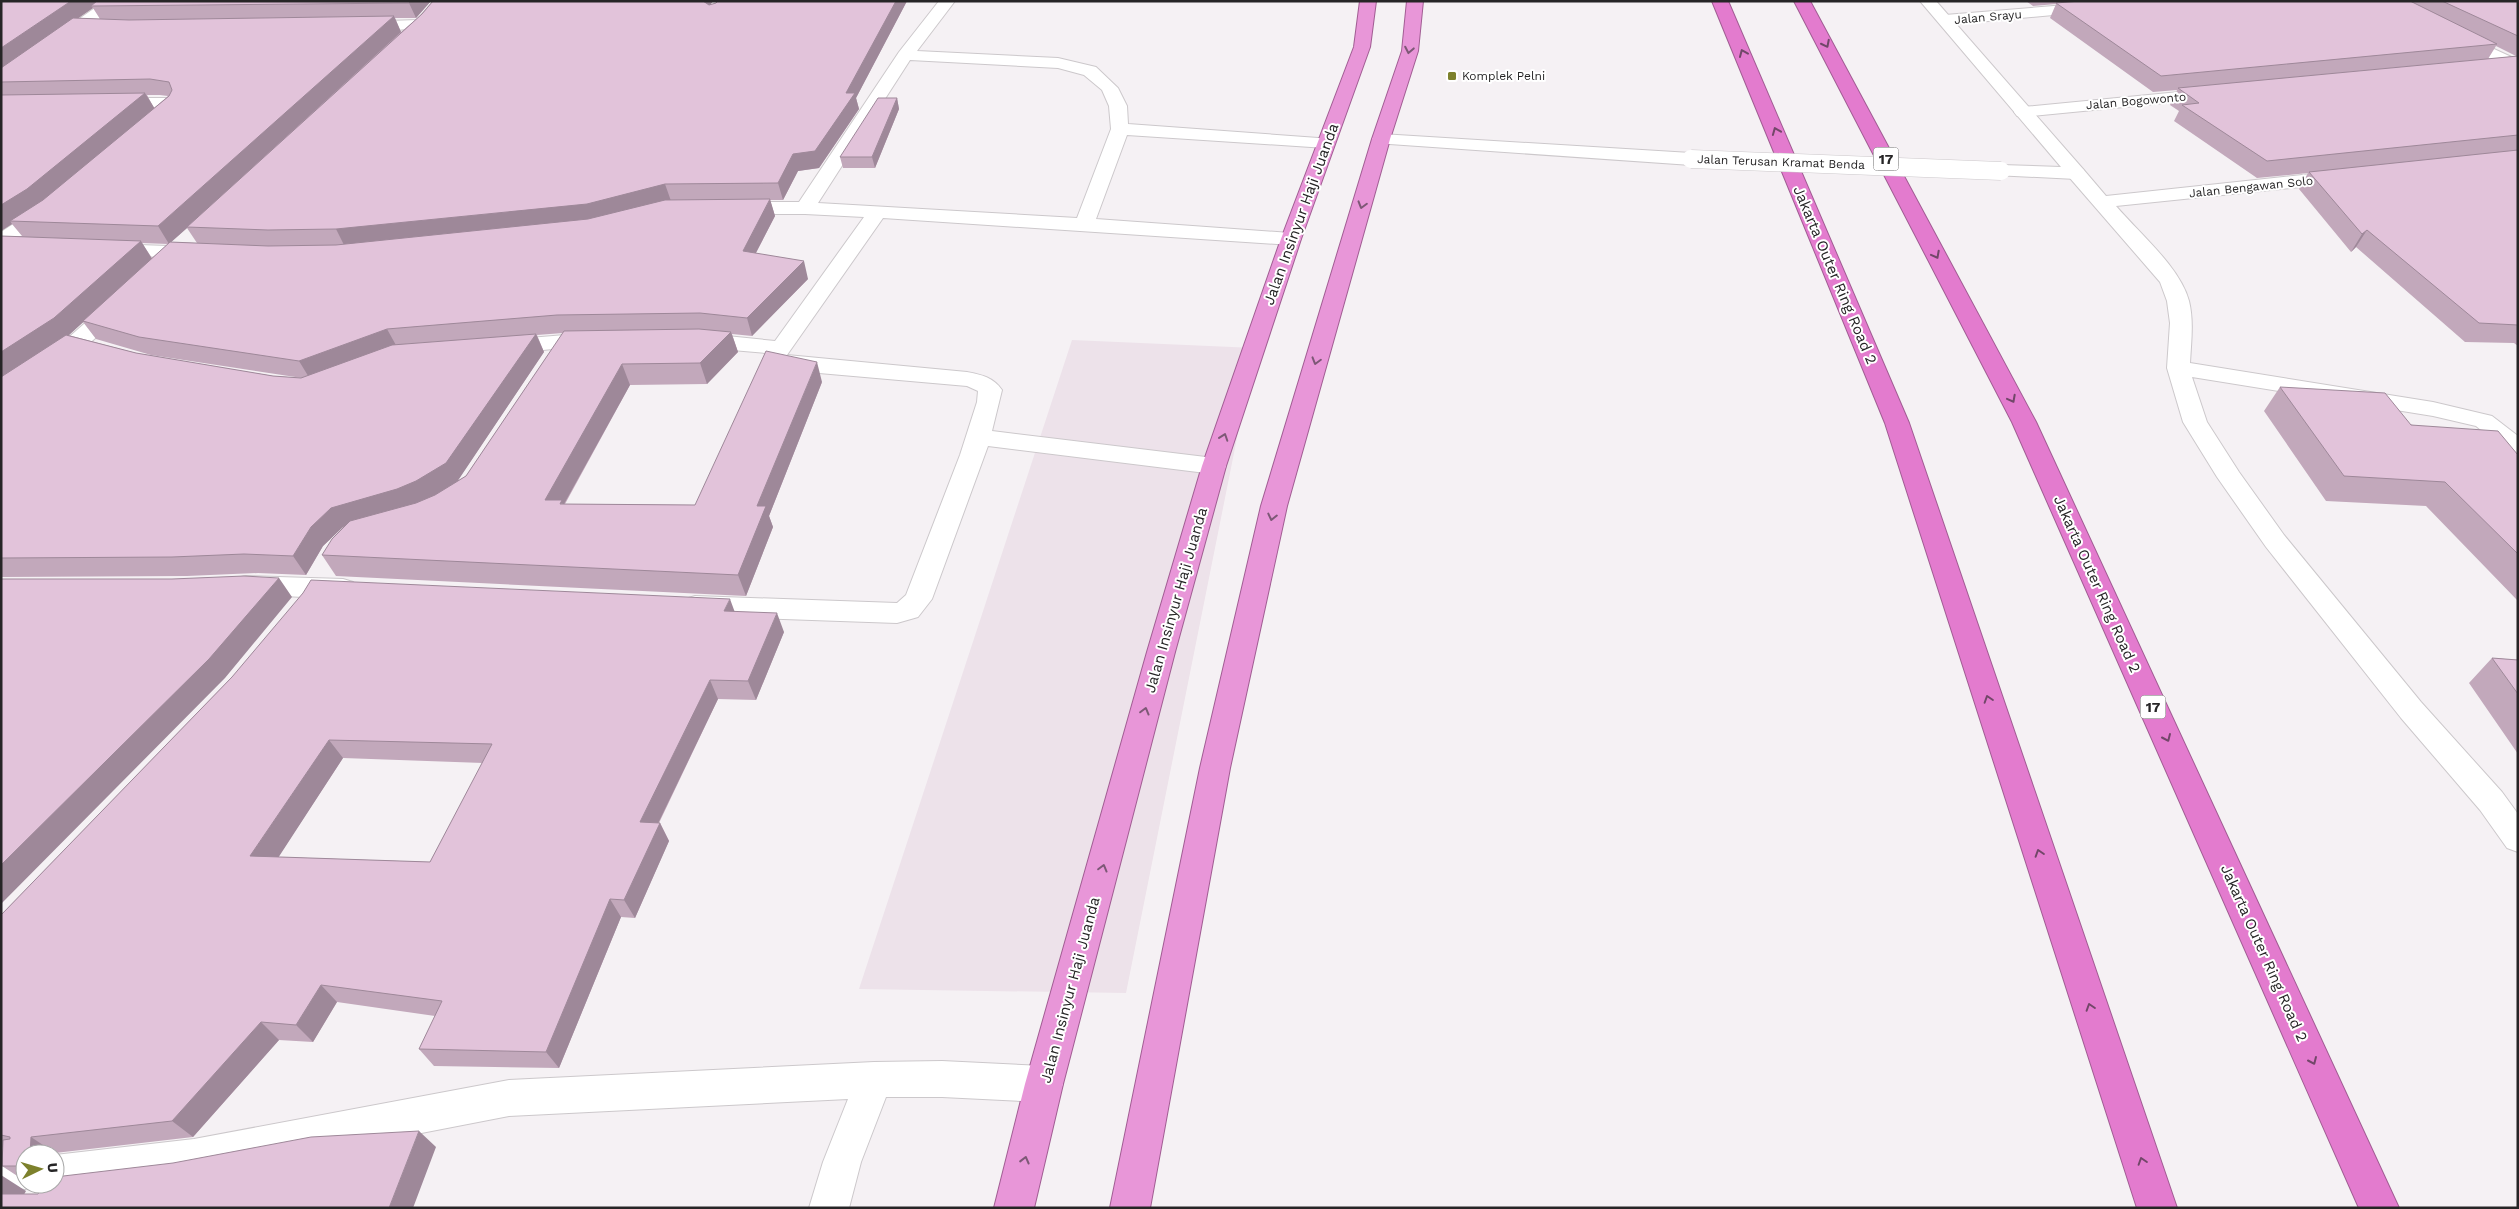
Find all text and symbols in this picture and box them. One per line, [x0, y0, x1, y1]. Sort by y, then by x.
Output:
street label: Jalan Srayu [1954, 7, 2022, 27]
one-way arrow [1820, 38, 1830, 47]
one-way arrow [1405, 45, 1415, 54]
one-way arrow [1739, 50, 1749, 58]
place label: Komplek Pelni [1462, 69, 1545, 83]
marker: Komplek Pelni [1446, 70, 1458, 82]
street label: Jalan Bogowonto [2085, 90, 2187, 112]
street label: Jalan Insinyur Haji Juanda [1260, 120, 1342, 307]
one-way arrow [1771, 127, 1782, 136]
road number: 17 [1874, 148, 1898, 170]
street label: Jalan Terusan Kramat Benda [1697, 152, 1865, 172]
street label: Jalan Bengawan Solo [2188, 174, 2314, 200]
street label: Jakarta Outer Ring Road 2 [1789, 183, 1881, 367]
one-way arrow [1357, 200, 1367, 208]
one-way arrow [1930, 250, 1940, 259]
one-way arrow [1312, 356, 1322, 364]
one-way arrow [2006, 394, 2016, 403]
one-way arrow [1218, 433, 1228, 442]
street label: Jakarta Outer Ring Road 2 [2050, 493, 2144, 675]
street label: Jalan Insinyur Haji Juanda [1141, 505, 1211, 695]
one-way arrow [1267, 513, 1277, 522]
one-way arrow [1984, 695, 1994, 703]
road number: 17 [2140, 696, 2166, 719]
one-way arrow [1139, 707, 1150, 715]
one-way arrow [2160, 733, 2171, 742]
one-way arrow [2035, 849, 2045, 858]
street label: Jakarta Outer Ring Road 2 [2217, 862, 2311, 1044]
one-way arrow [1097, 864, 1107, 872]
street label: Jalan Insinyur Haji Juanda [1036, 894, 1104, 1085]
one-way arrow [2086, 1004, 2096, 1012]
one-way arrow [2307, 1056, 2318, 1065]
north arrow [15, 1144, 65, 1194]
one-way arrow [1019, 1156, 1030, 1165]
one-way arrow [2137, 1158, 2147, 1166]
text: U [45, 1162, 61, 1174]

